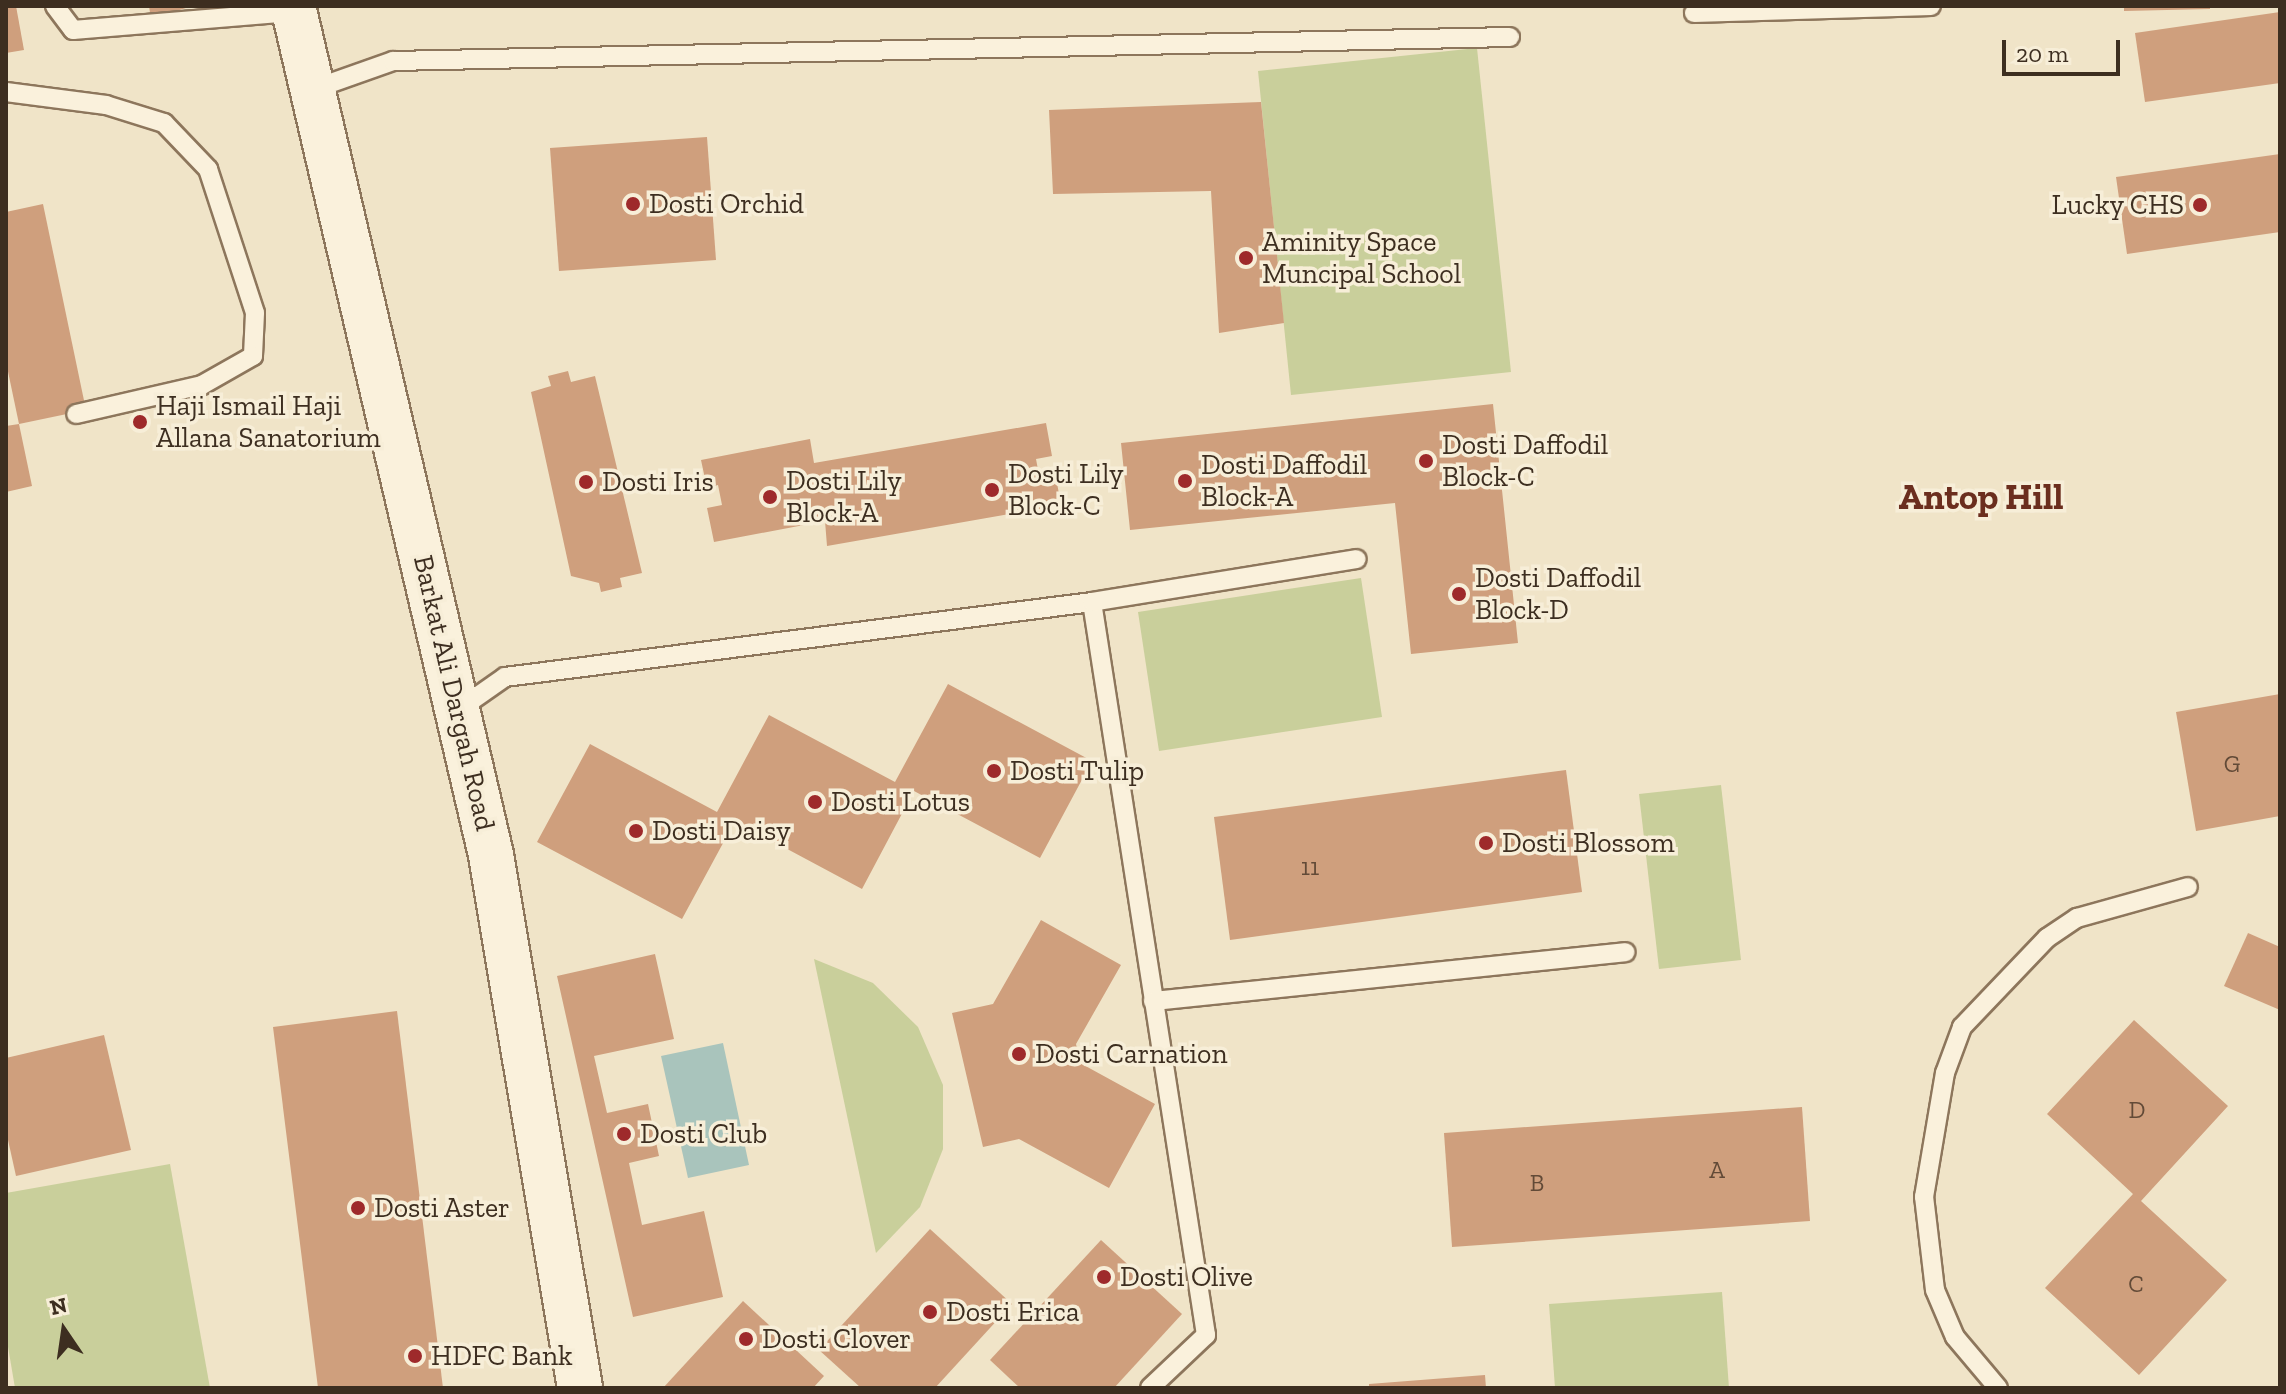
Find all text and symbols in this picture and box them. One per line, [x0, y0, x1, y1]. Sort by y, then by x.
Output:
scale bar [2006, 24, 2124, 74]
text: 20 m [2016, 39, 2068, 68]
place label: Dosti Orchid [649, 187, 804, 221]
place label: Lucky CHS [2051, 188, 2184, 222]
marker: Dosti Orchid [624, 195, 642, 213]
marker: Lucky CHS [2191, 196, 2209, 214]
place label: Aminity Space Muncipal School [1262, 225, 1461, 291]
marker: Aminity Space Muncipal School [1237, 249, 1255, 267]
place label: Haji Ismail Haji Allana Sanatorium [156, 389, 381, 455]
marker: Haji Ismail Haji Allana Sanatorium [131, 413, 149, 431]
place label: Dosti Daffodil Block-C [1442, 428, 1608, 494]
place label: Dosti Daffodil Block-A [1201, 448, 1367, 514]
marker: Dosti Daffodil Block-C [1417, 452, 1435, 470]
place label: Dosti Lily Block-C [1008, 457, 1123, 523]
place label: Dosti Lily Block-A [786, 464, 901, 530]
place label: Dosti Iris [602, 465, 714, 499]
marker: Dosti Daffodil Block-A [1176, 472, 1194, 490]
marker: Dosti Iris [577, 473, 595, 491]
district label: Antop Hill [1899, 475, 2063, 519]
marker: Dosti Lily Block-C [983, 481, 1001, 499]
marker: Dosti Lily Block-A [761, 488, 779, 506]
street label: Barkat Ali Dargah Road [406, 552, 502, 834]
place label: Dosti Daffodil Block-D [1475, 561, 1641, 627]
marker: Dosti Daffodil Block-D [1450, 585, 1468, 603]
house number: G [2224, 750, 2240, 778]
place label: Dosti Tulip [1010, 754, 1145, 788]
marker: Dosti Tulip [985, 762, 1003, 780]
place label: Dosti Lotus [831, 785, 970, 819]
marker: Dosti Lotus [806, 793, 824, 811]
place label: Dosti Daisy [652, 814, 790, 848]
marker: Dosti Daisy [627, 822, 645, 840]
place label: Dosti Blossom [1502, 826, 1675, 860]
marker: Dosti Blossom [1477, 834, 1495, 852]
house number: 11 [1301, 853, 1319, 881]
place label: Dosti Carnation [1035, 1037, 1228, 1071]
marker: Dosti Carnation [1010, 1045, 1028, 1063]
house number: D [2129, 1096, 2145, 1124]
place label: Dosti Club [640, 1117, 767, 1151]
marker: Dosti Club [615, 1125, 633, 1143]
house number: A [1709, 1156, 1725, 1184]
house number: B [1530, 1169, 1544, 1197]
place label: Dosti Aster [374, 1191, 511, 1225]
marker: Dosti Aster [349, 1199, 367, 1217]
place label: Dosti Olive [1120, 1260, 1253, 1294]
marker: Dosti Olive [1095, 1268, 1113, 1286]
house number: C [2128, 1270, 2144, 1298]
north arrow [24, 1290, 104, 1370]
text: N [47, 1291, 70, 1321]
place label: Dosti Erica [946, 1295, 1079, 1329]
marker: Dosti Erica [921, 1303, 939, 1321]
place label: Dosti Clover [762, 1322, 911, 1356]
marker: Dosti Clover [737, 1330, 755, 1348]
place label: HDFC Bank [431, 1339, 573, 1373]
marker: HDFC Bank [406, 1347, 424, 1365]

